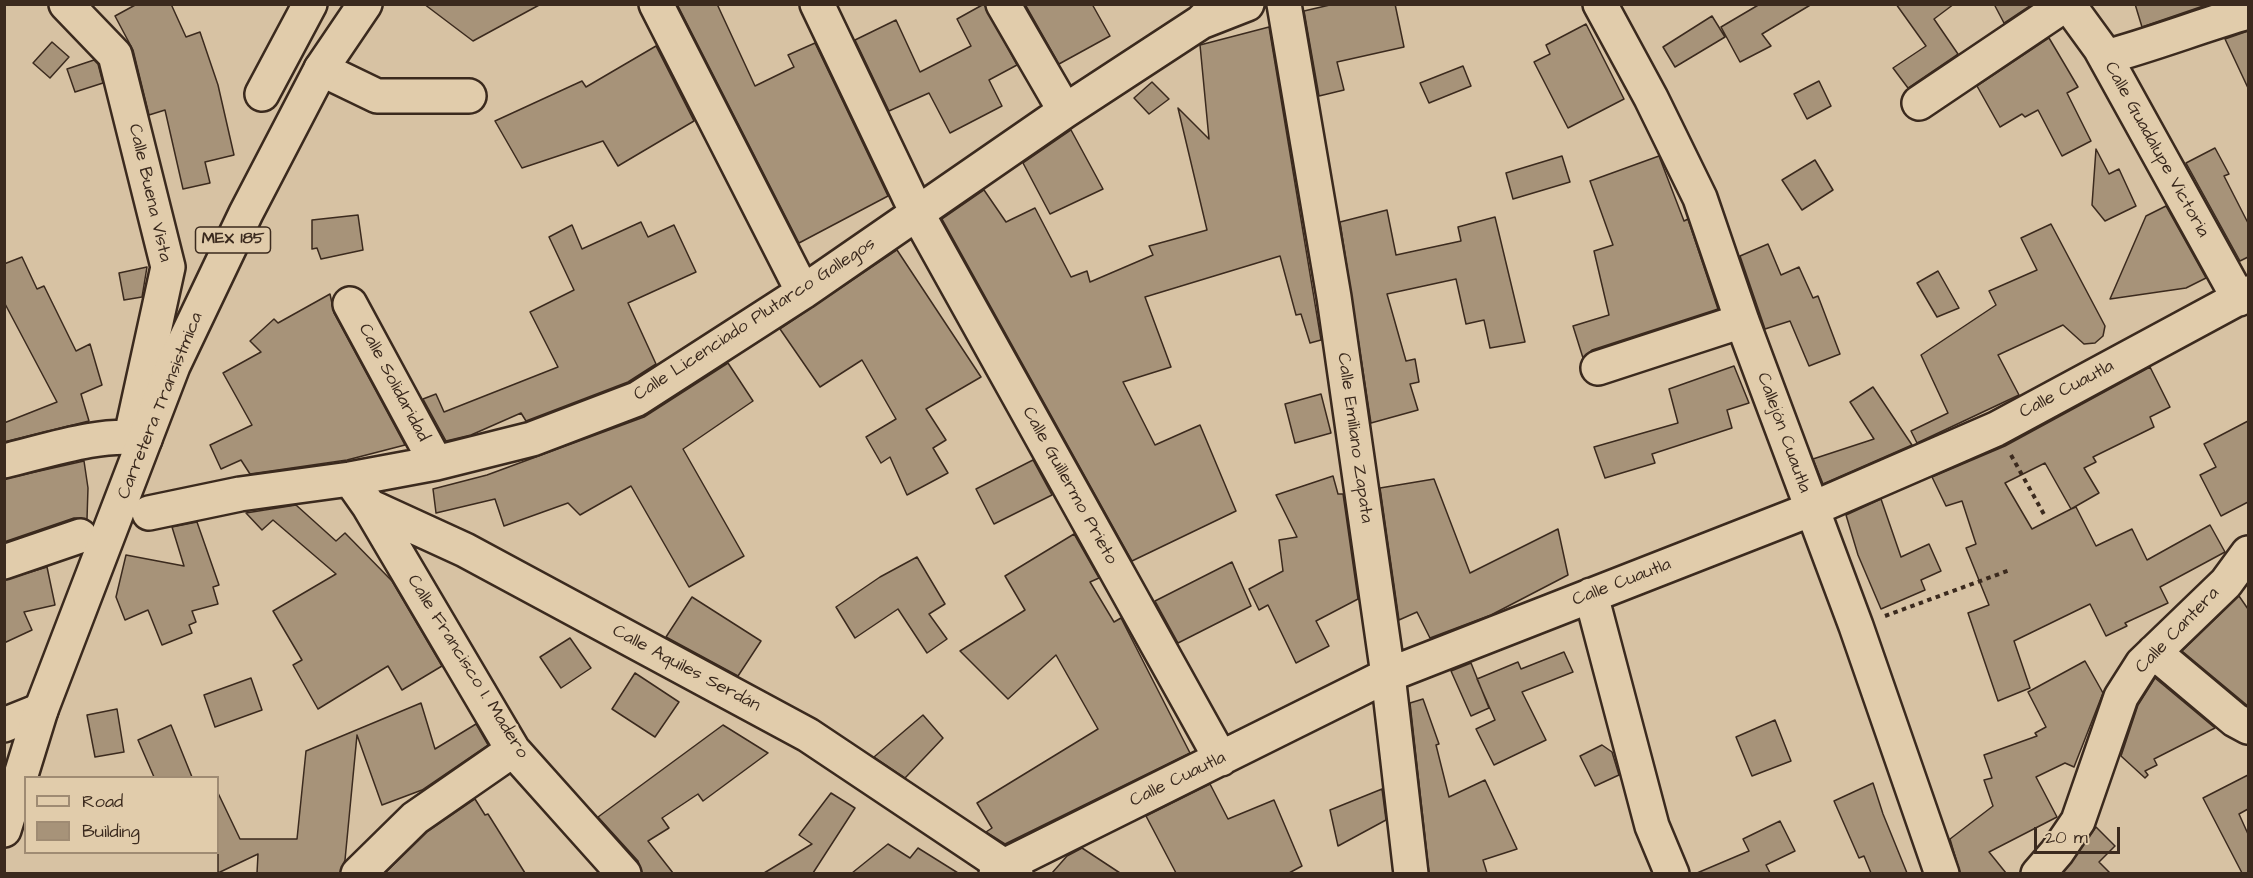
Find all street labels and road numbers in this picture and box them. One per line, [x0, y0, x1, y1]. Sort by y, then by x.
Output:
street label: Calle Guadalupe Victoria [2099, 59, 2213, 241]
street label: Calle Buena Vista [123, 122, 175, 264]
road number: MEX 185 [196, 227, 270, 253]
street label: Calle Licenciado Plutarco Gallegos [630, 234, 880, 406]
street label: Carretera Transistmica [114, 309, 208, 503]
street label: Calle Solidaridad [353, 320, 433, 446]
street label: Calle Emiliano Zapata [1331, 351, 1377, 525]
street label: Calle Cuautla [2016, 356, 2118, 424]
street label: Callejón Cuautla [1751, 370, 1815, 496]
street label: Calle Guillermo Prieto [1017, 403, 1121, 569]
street label: Calle Cuautla [1570, 554, 1674, 612]
street label: Calle Francisco I. Madero [402, 571, 532, 763]
street label: Calle Cantera [2131, 583, 2225, 679]
street label: Calle Aquiles Serdán [608, 621, 764, 717]
street label: Calle Cuautla [1127, 748, 1229, 812]

